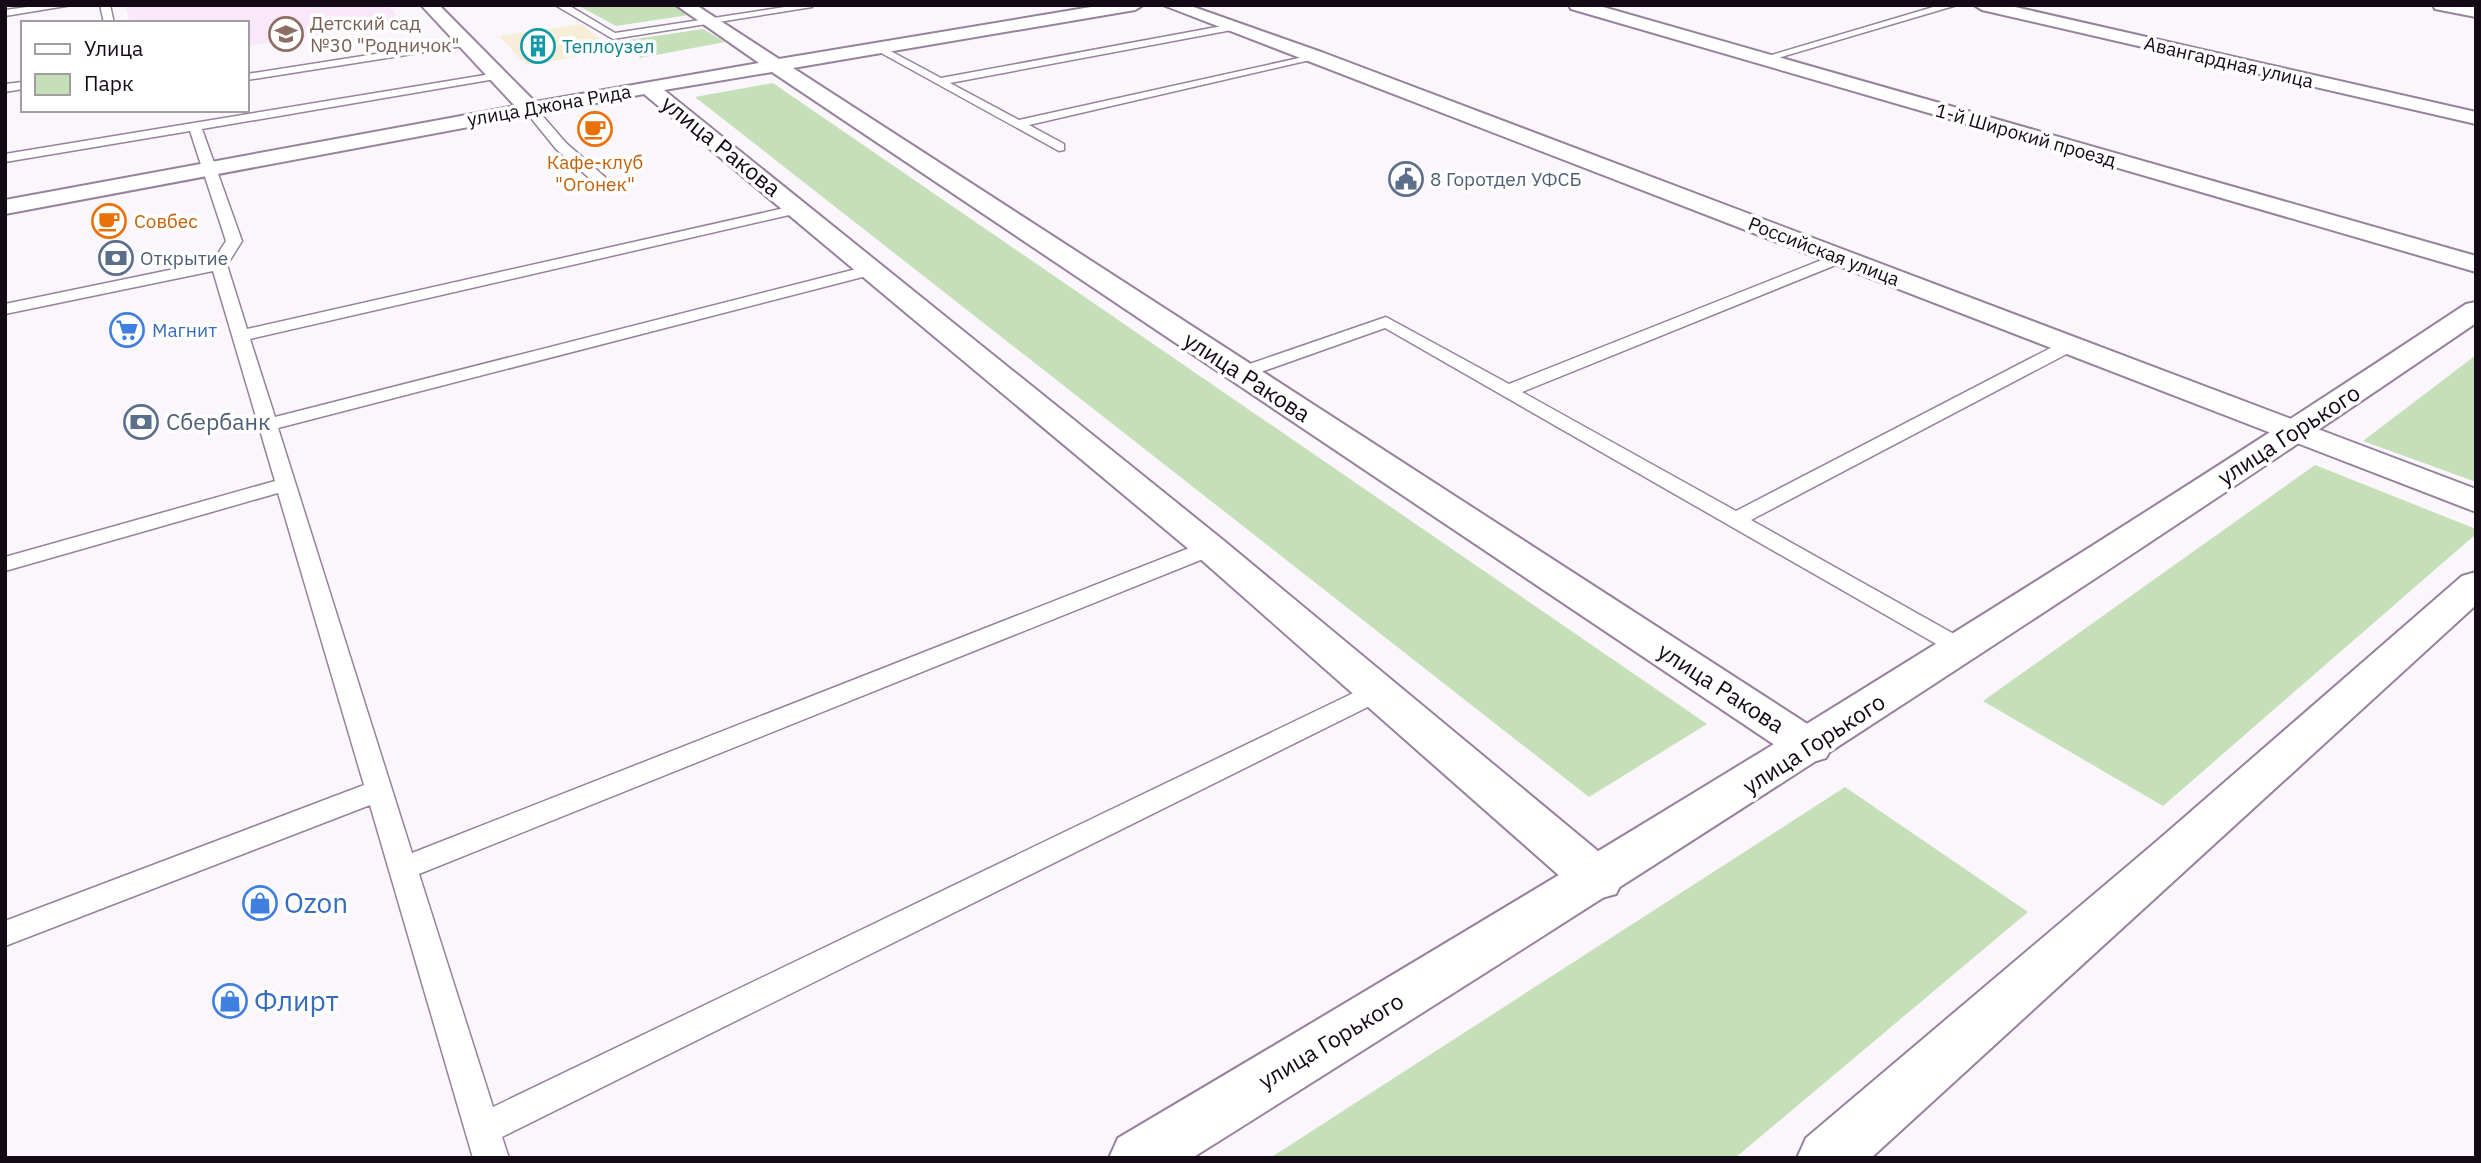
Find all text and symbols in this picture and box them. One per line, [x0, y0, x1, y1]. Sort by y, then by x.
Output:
place label: Детский сад №30 "Родничок" [310, 11, 459, 57]
school or university icon: Детский сад №30 "Родничок" [267, 15, 305, 53]
legend [21, 21, 248, 112]
building icon: Теплоузел [519, 27, 557, 65]
street label: Авангардная улица [2142, 31, 2316, 93]
text: Улица [84, 34, 143, 62]
place label: Теплоузел [562, 34, 654, 58]
text: Парк [84, 69, 134, 97]
street label: улица Джона Рида [465, 79, 633, 131]
street label: улица Ракова [656, 88, 788, 203]
street label: 1-й Широкий проезд [1933, 98, 2119, 172]
cafe icon: Кафе-клуб "Огонек" [576, 110, 614, 148]
place label: Кафе-клуб "Огонек" [547, 150, 643, 196]
public building icon: 8 Горотдел УФСБ [1387, 160, 1425, 198]
place label: 8 Горотдел УФСБ [1430, 167, 1582, 191]
cafe icon: Совбес [90, 202, 128, 240]
place label: Совбес [134, 209, 198, 233]
street label: Российская улица [1745, 211, 1903, 291]
bank icon: Открытие [97, 239, 135, 277]
place label: Открытие [140, 246, 228, 270]
supermarket icon: Магнит [108, 311, 146, 349]
place label: Магнит [152, 318, 217, 342]
street label: улица Ракова [1178, 324, 1317, 428]
street label: улица Горького [2211, 377, 2365, 491]
bank icon: Сбербанк [122, 403, 160, 441]
place label: Сбербанк [166, 406, 271, 436]
street label: улица Ракова [1652, 635, 1791, 739]
street label: улица Горького [1736, 686, 1890, 800]
shop icon: Ozon [241, 884, 279, 922]
place label: Ozon [284, 884, 348, 921]
shop icon: Флирт [211, 982, 249, 1020]
place label: Флирт [254, 982, 339, 1019]
street label: улица Горького [1252, 985, 1409, 1095]

